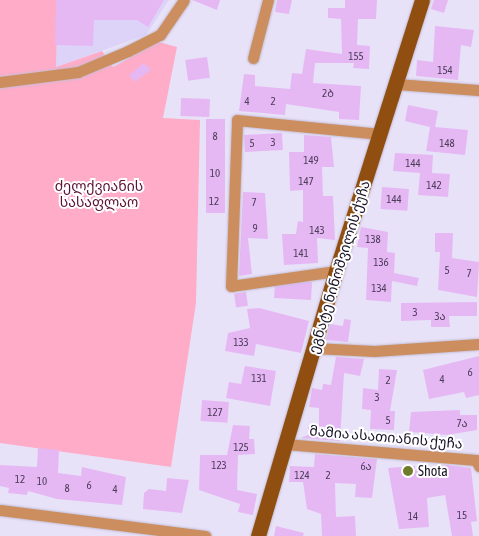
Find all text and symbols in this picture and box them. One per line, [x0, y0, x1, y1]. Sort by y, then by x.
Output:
house number: 155 [348, 49, 364, 63]
house number: 154 [437, 63, 453, 77]
house number: 2ბ [322, 86, 334, 100]
house number: 4 [244, 94, 250, 108]
house number: 2 [270, 94, 276, 108]
house number: 8 [212, 129, 218, 143]
house number: 3 [270, 135, 276, 149]
house number: 5 [249, 136, 255, 150]
house number: 148 [439, 136, 455, 150]
house number: 149 [303, 153, 319, 167]
house number: 144 [405, 156, 421, 170]
house number: 10 [210, 166, 220, 180]
house number: 147 [298, 174, 314, 188]
park label: ძელქვიანის სასაფლაო [55, 178, 143, 210]
street label: ეგნატე ნინოშვილის ქუჩა [305, 178, 373, 356]
house number: 142 [426, 178, 442, 192]
house number: 144 [386, 192, 402, 206]
house number: 12 [209, 194, 219, 208]
house number: 7 [251, 195, 257, 209]
house number: 9 [252, 221, 258, 235]
house number: 143 [309, 223, 325, 237]
house number: 138 [365, 232, 381, 246]
house number: 141 [293, 246, 309, 260]
house number: 136 [373, 255, 389, 269]
house number: 5 [444, 263, 450, 277]
house number: 7 [466, 266, 472, 280]
house number: 134 [371, 281, 387, 295]
house number: 3 [412, 305, 418, 319]
house number: 3ა [434, 309, 446, 323]
house number: 133 [233, 335, 249, 349]
house number: 6 [467, 365, 473, 379]
house number: 131 [251, 371, 267, 385]
house number: 4 [439, 372, 445, 386]
house number: 2 [385, 373, 391, 387]
house number: 3 [374, 390, 380, 404]
house number: 127 [207, 405, 223, 419]
house number: 5 [385, 413, 391, 427]
house number: 7ა [456, 416, 468, 430]
street label: მამია ასათიანის ქუჩა [309, 422, 463, 452]
house number: 125 [233, 440, 249, 454]
house number: 123 [211, 458, 227, 472]
house number: 6ა [360, 459, 372, 473]
place label: Shota [418, 463, 448, 479]
marker: Shota [402, 465, 414, 477]
house number: 124 [294, 468, 310, 482]
house number: 2 [325, 468, 331, 482]
house number: 12 [15, 472, 25, 486]
house number: 10 [37, 474, 47, 488]
house number: 6 [86, 478, 92, 492]
house number: 8 [64, 481, 70, 495]
house number: 4 [112, 482, 118, 496]
house number: 15 [457, 508, 467, 522]
house number: 14 [408, 509, 418, 523]

